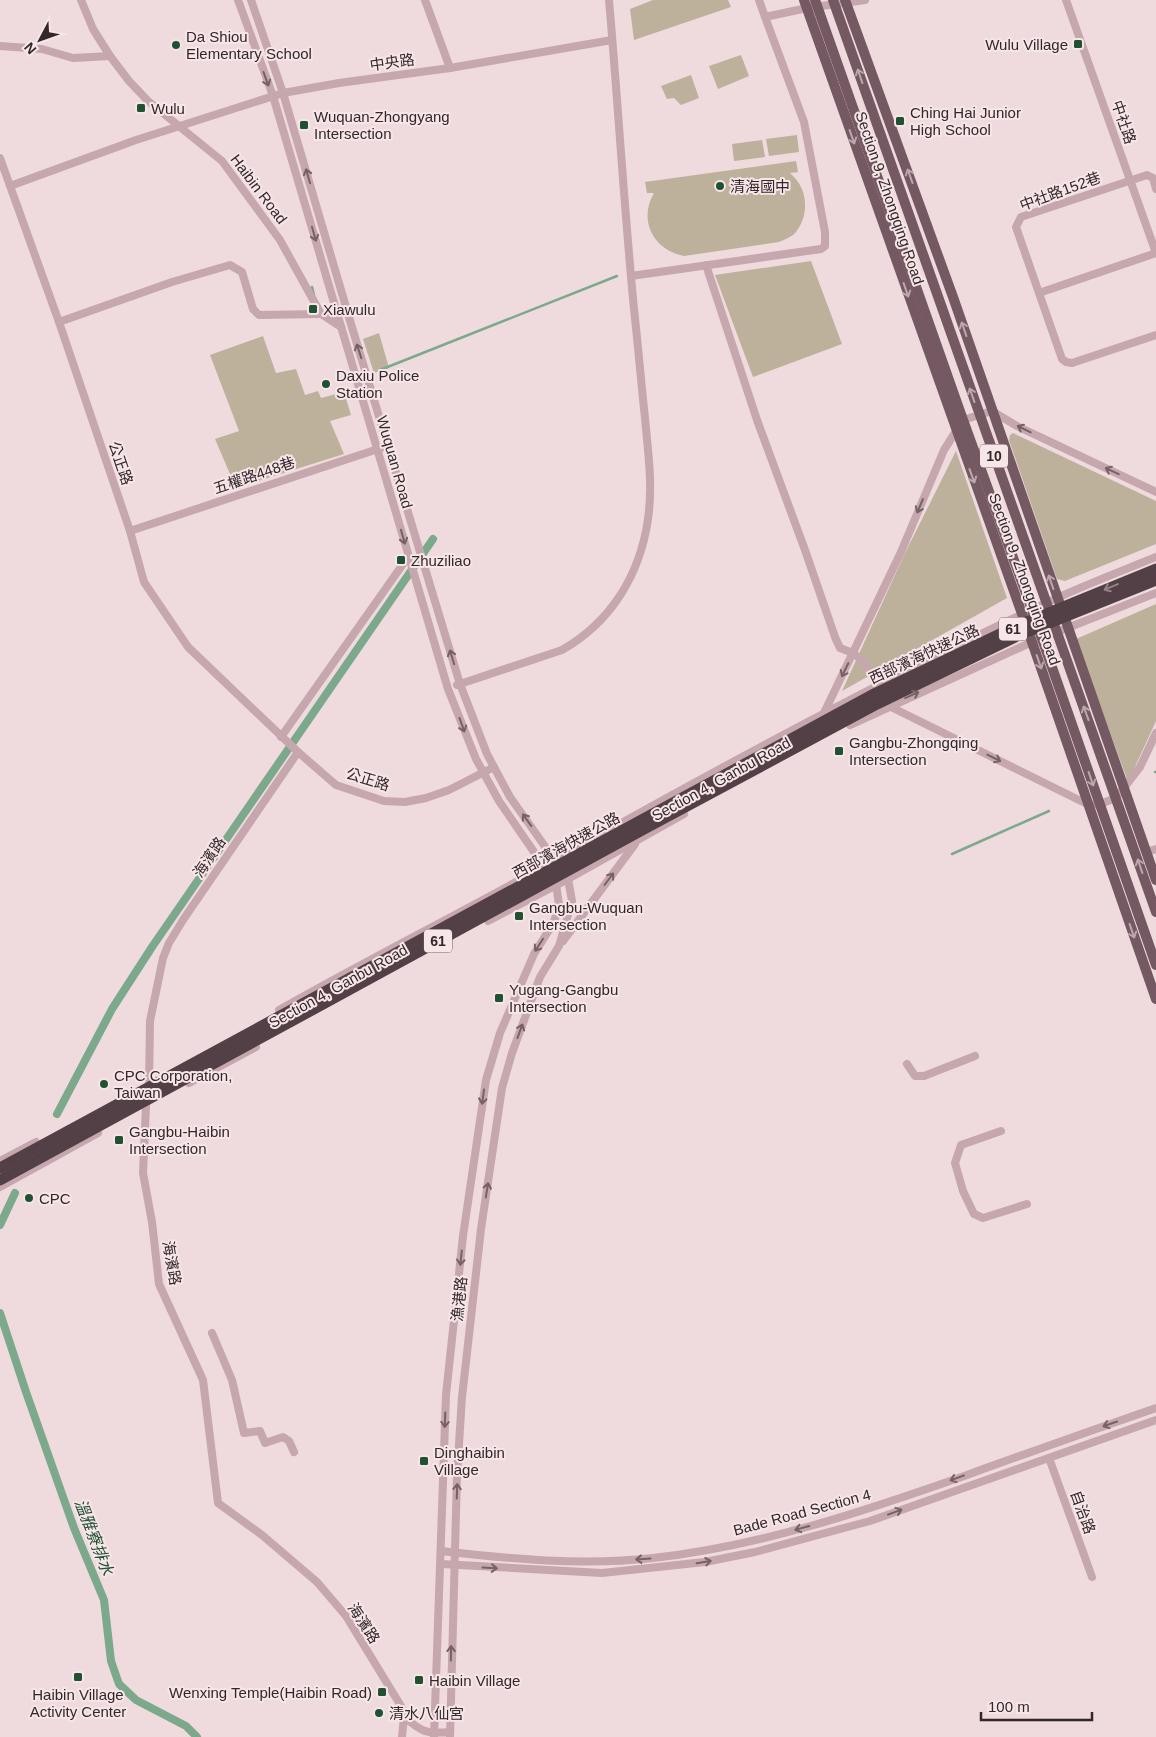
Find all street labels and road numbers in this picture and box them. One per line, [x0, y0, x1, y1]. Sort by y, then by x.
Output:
street label: 中央路 [369, 50, 415, 74]
street label: 中社路 [1109, 98, 1139, 146]
street label: Section 9, Zhongqing Road [852, 109, 928, 287]
street label: Haibin Road [227, 151, 291, 227]
street label: 中社路152巷 [1017, 168, 1103, 214]
street label: Wuquan Road [374, 414, 416, 510]
street label: 公正路 [106, 439, 136, 487]
road number: 10 [980, 444, 1008, 468]
street label: 五權路448巷 [211, 453, 297, 497]
street label: Section 9, Zhongqing Road [986, 491, 1064, 667]
road number: 61 [999, 618, 1027, 640]
street label: 西部濱海快速公路 [866, 621, 982, 687]
street label: Section 4, Ganbu Road [649, 734, 793, 824]
street label: 公正路 [344, 764, 392, 794]
street label: 西部濱海快速公路 [509, 808, 623, 882]
street label: 海濱路 [189, 834, 229, 880]
road number: 61 [424, 929, 452, 952]
street label: Section 4, Ganbu Road [266, 941, 410, 1031]
street label: 海濱路 [160, 1239, 184, 1287]
street label: 漁港路 [448, 1276, 470, 1322]
street label: Bade Road Section 4 [731, 1485, 873, 1539]
street label: 自治路 [1067, 1488, 1099, 1536]
street label: 海濱路 [345, 1599, 383, 1647]

